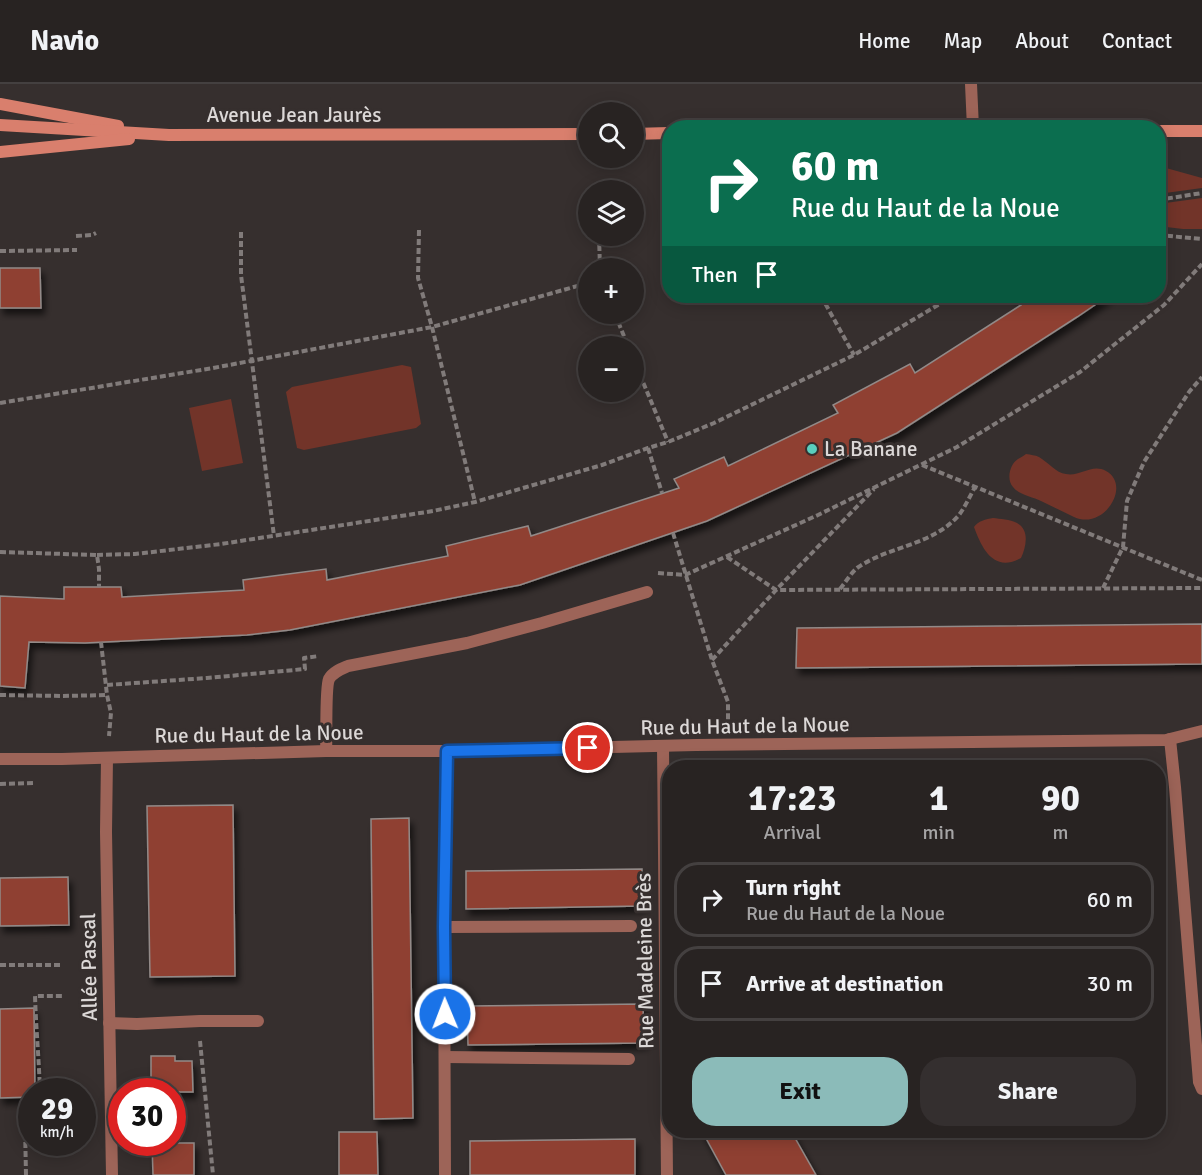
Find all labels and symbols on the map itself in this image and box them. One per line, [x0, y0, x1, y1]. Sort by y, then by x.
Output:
street label: Avenue Jean Jaurès [207, 102, 381, 128]
place label: La Banane [824, 436, 917, 462]
marker: La Banane [805, 442, 819, 456]
street label: Rue du Haut de la Noue [640, 711, 850, 741]
street label: Rue du Haut de la Noue [154, 719, 364, 749]
pin [562, 722, 613, 773]
street label: Rue Madeleine Brès [630, 873, 660, 1049]
street label: Allée Pascal [75, 913, 103, 1021]
position arrow [413, 982, 477, 1046]
speed limit sign: 30 [108, 1078, 186, 1156]

